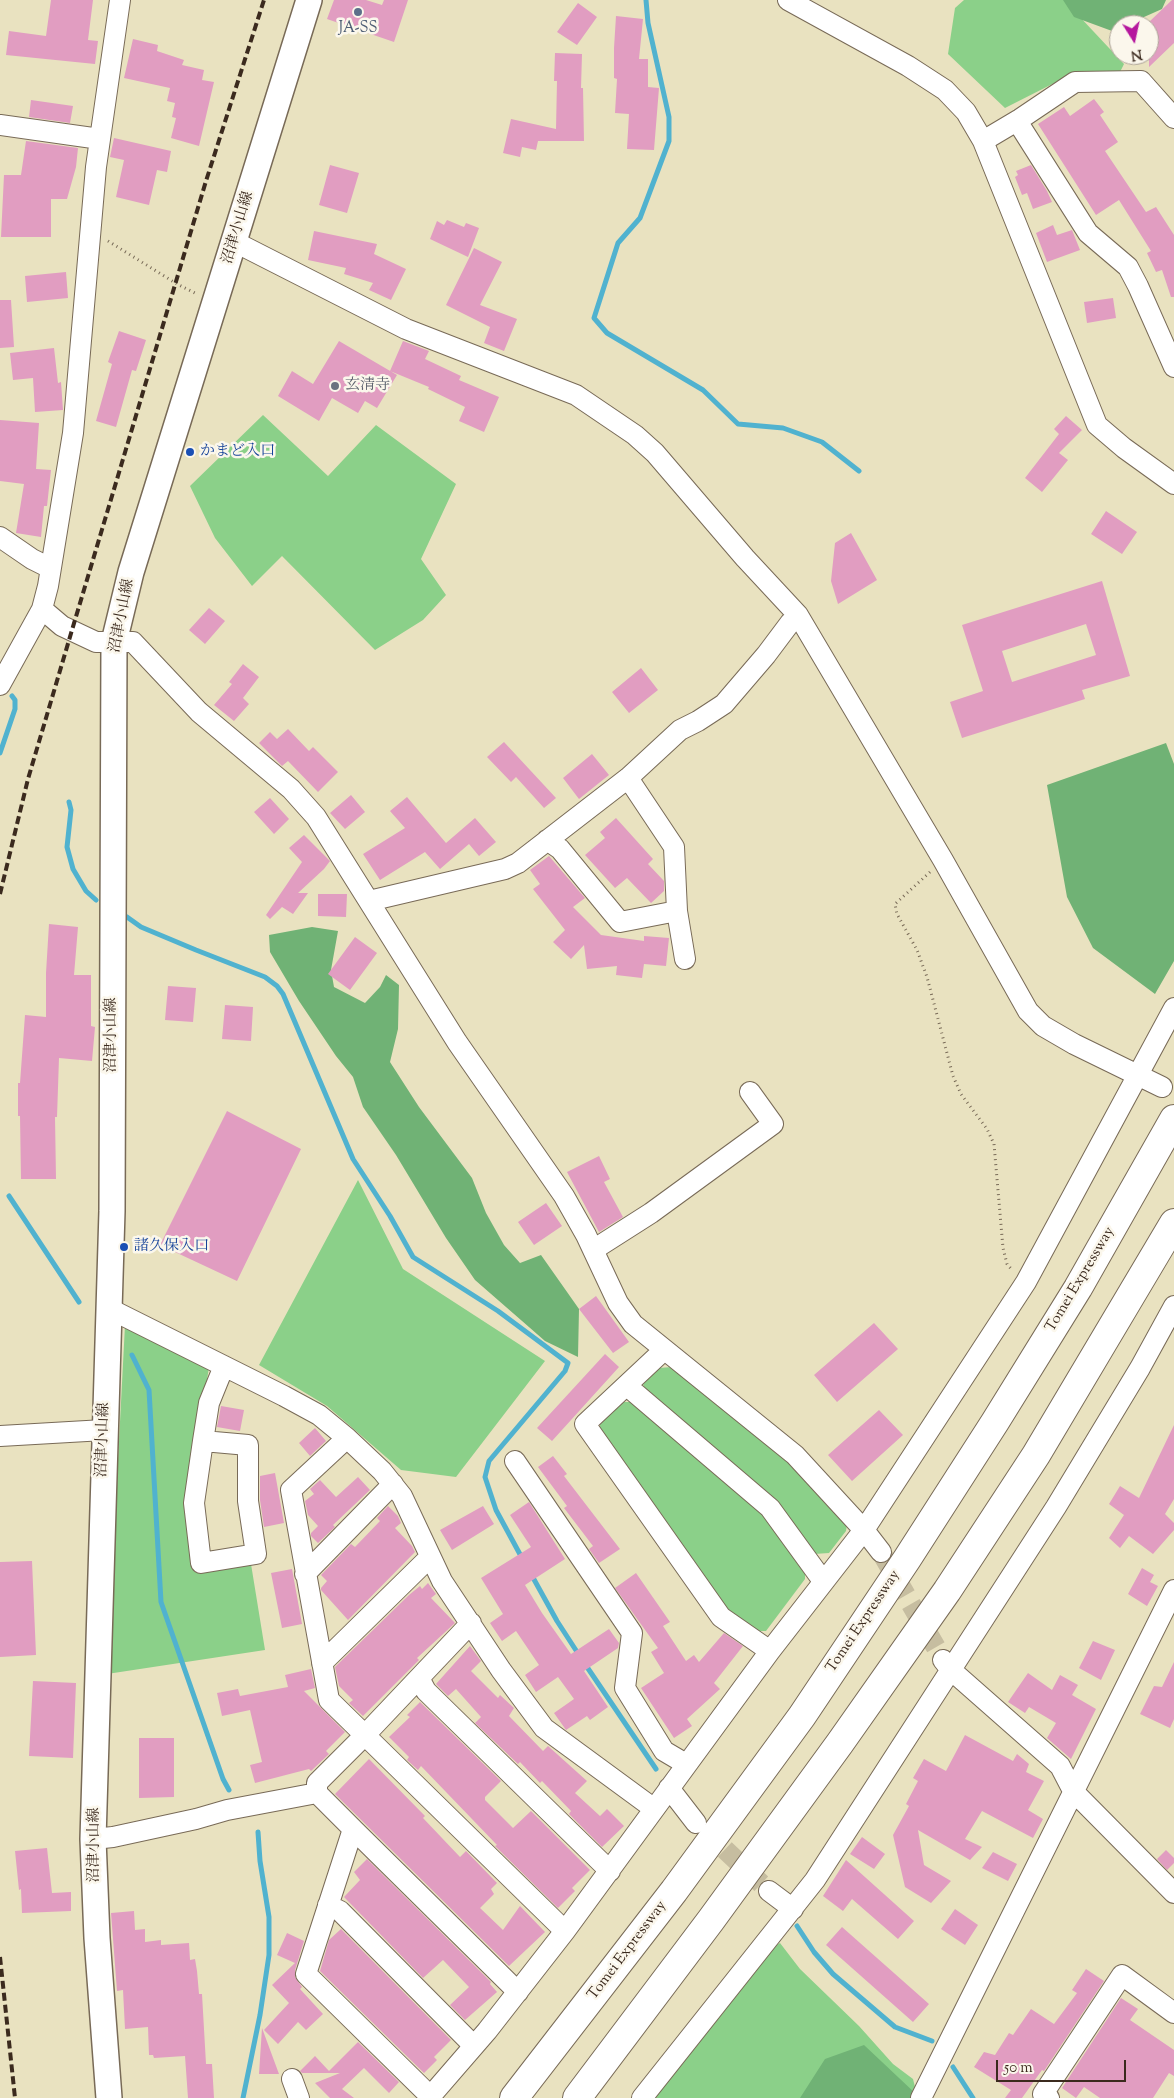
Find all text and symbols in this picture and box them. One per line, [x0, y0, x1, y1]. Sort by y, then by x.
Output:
marker: JA-SS [352, 6, 364, 18]
north arrow [1109, 15, 1159, 65]
place label: JA-SS [339, 20, 377, 38]
text: N [1129, 43, 1144, 65]
street label: 沼津小山線 [219, 190, 259, 266]
place label: 玄清寺 [345, 377, 390, 395]
marker: 玄清寺 [329, 380, 341, 392]
place label: かまど入口 [200, 443, 275, 461]
marker: かまど入口 [184, 446, 196, 458]
street label: 沼津小山線 [107, 577, 139, 655]
street label: 沼津小山線 [103, 998, 121, 1072]
street label: Tomei Expressway [1043, 1224, 1119, 1336]
place label: 諸久保入口 [134, 1238, 209, 1256]
marker: 諸久保入口 [118, 1241, 130, 1253]
street label: 沼津小山線 [94, 1402, 114, 1478]
street label: Tomei Expressway [823, 1567, 905, 1677]
street label: 沼津小山線 [86, 1808, 104, 1882]
street label: Tomei Expressway [585, 1898, 671, 2004]
scale bar [999, 2050, 1129, 2082]
text: 50 m [1004, 2058, 1033, 2079]

